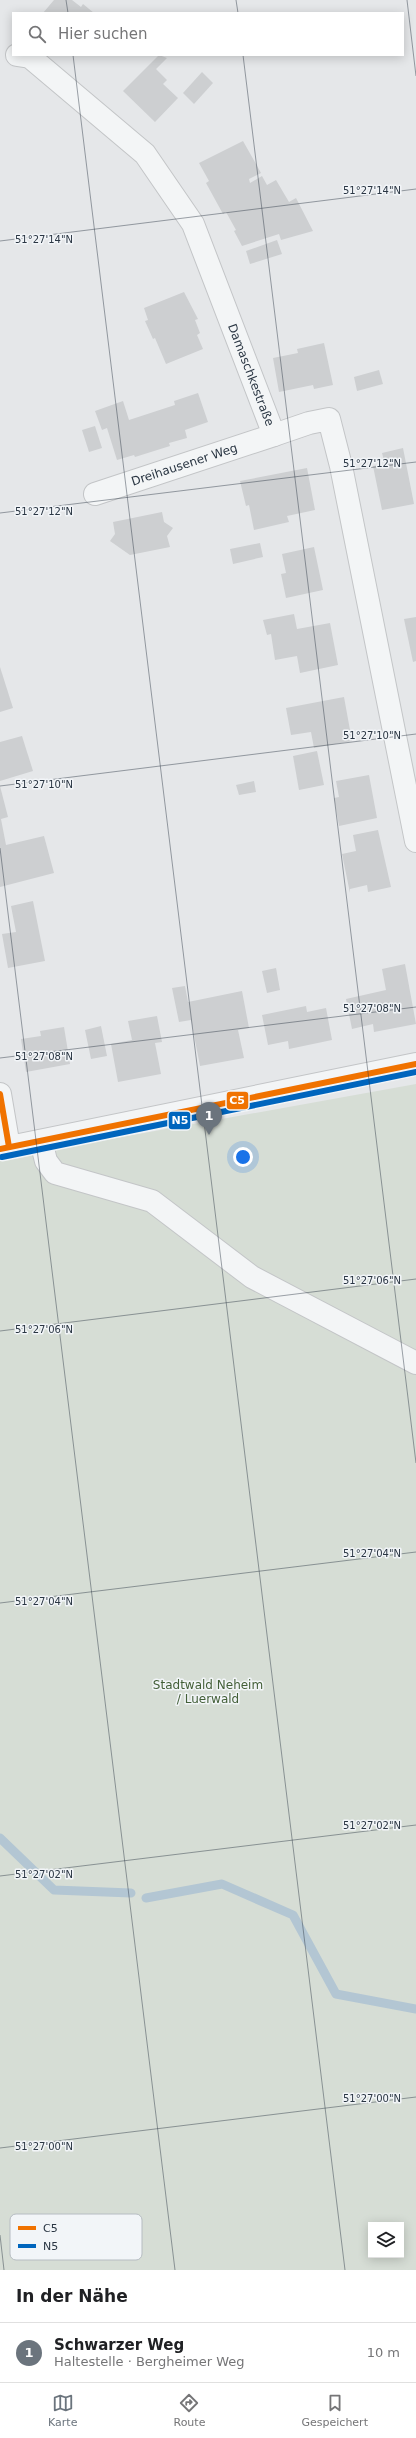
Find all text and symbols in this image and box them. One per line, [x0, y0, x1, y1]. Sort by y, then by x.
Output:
search box [12, 12, 404, 56]
icon: search [26, 23, 48, 45]
text: Hier suchen [58, 25, 147, 43]
text: 51°27'14"N [343, 185, 401, 196]
text: 51°27'14"N [15, 234, 73, 245]
street label: Damaschkestraße [225, 322, 277, 428]
street label: Dreihausener Weg [129, 441, 239, 489]
text: 51°27'12"N [343, 458, 401, 469]
text: 51°27'12"N [15, 506, 73, 517]
text: 51°27'10"N [343, 730, 401, 741]
text: 51°27'10"N [15, 779, 73, 790]
text: 51°27'08"N [343, 1003, 401, 1014]
text: 51°27'08"N [15, 1051, 73, 1062]
line badge: C5 [226, 1091, 249, 1110]
text: C5 [229, 1094, 245, 1107]
pin: 1 [196, 1102, 222, 1135]
line badge: N5 [168, 1111, 191, 1130]
text: N5 [172, 1114, 188, 1127]
your location [233, 1147, 253, 1167]
text: 51°27'06"N [343, 1275, 401, 1286]
text: 51°27'06"N [15, 1324, 73, 1335]
text: 51°27'04"N [343, 1548, 401, 1559]
text: 51°27'04"N [15, 1596, 73, 1607]
park label: Stadtwald Neheim / Luerwald [153, 1678, 263, 1706]
text: 51°27'02"N [343, 1820, 401, 1831]
text: 51°27'02"N [15, 1869, 73, 1880]
text: 51°27'00"N [343, 2093, 401, 2104]
text: 51°27'00"N [15, 2141, 73, 2152]
legend [10, 2214, 142, 2260]
text: C5 [43, 2222, 58, 2235]
map controls [368, 2222, 404, 2258]
button: layers [368, 2222, 404, 2258]
text: N5 [43, 2240, 58, 2253]
text: In der Nähe [16, 2286, 128, 2306]
text: Schwarzer Weg [54, 2336, 184, 2354]
text: 1 [24, 2345, 34, 2360]
text: 10 m [367, 2345, 400, 2360]
text: Haltestelle · Bergheimer Weg [54, 2354, 245, 2369]
tab: Karte [48, 2392, 77, 2429]
tab: Route [173, 2392, 205, 2429]
tab: Gespeichert [302, 2392, 368, 2429]

